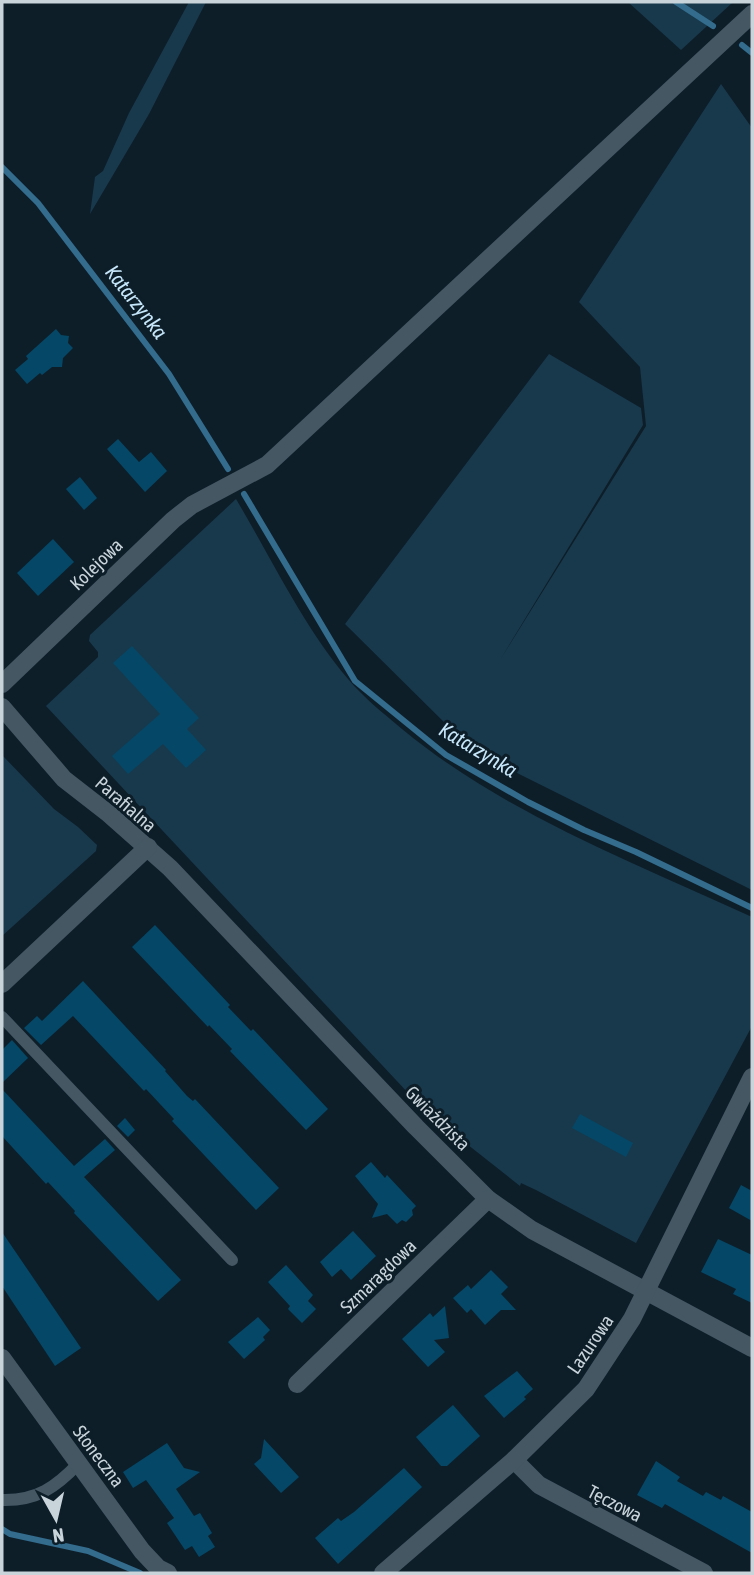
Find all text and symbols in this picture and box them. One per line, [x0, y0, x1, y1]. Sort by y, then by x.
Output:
water label: Katarzynka [101, 260, 173, 343]
street label: Kolejowa [65, 534, 127, 594]
water label: Katarzynka [435, 717, 522, 782]
street label: Parafialna [91, 772, 161, 836]
street label: Gwiaździsta [401, 1081, 475, 1155]
street label: Szmaragdowa [335, 1234, 421, 1318]
street label: Lazurowa [562, 1310, 618, 1378]
street label: Słoneczna [69, 1421, 129, 1491]
street label: Tęczowa [584, 1480, 646, 1526]
north arrow [21, 1484, 91, 1554]
text: N [51, 1524, 65, 1548]

